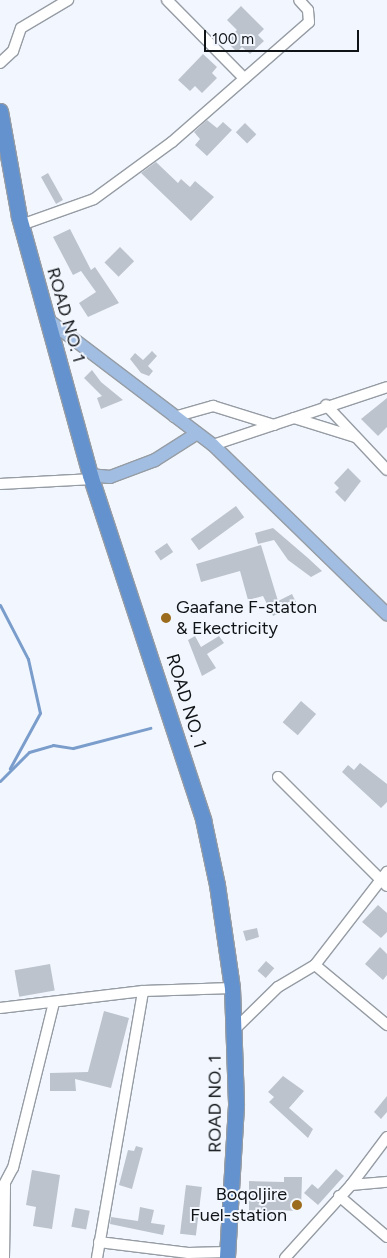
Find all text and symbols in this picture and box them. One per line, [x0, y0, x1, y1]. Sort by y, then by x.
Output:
scale bar [207, 20, 362, 52]
text: 100 m [212, 30, 254, 48]
street label: ROAD NO. 1 [42, 265, 90, 365]
place label: Gaafane F-staton & Ekectricity [176, 597, 317, 640]
marker: Gaafane F-staton & Ekectricity [160, 612, 172, 624]
street label: ROAD NO. 1 [161, 651, 211, 751]
street label: ROAD NO. 1 [204, 1055, 226, 1153]
place label: Boqoljire Fuel-station [190, 1184, 287, 1226]
marker: Boqoljire Fuel-station [291, 1199, 303, 1211]

